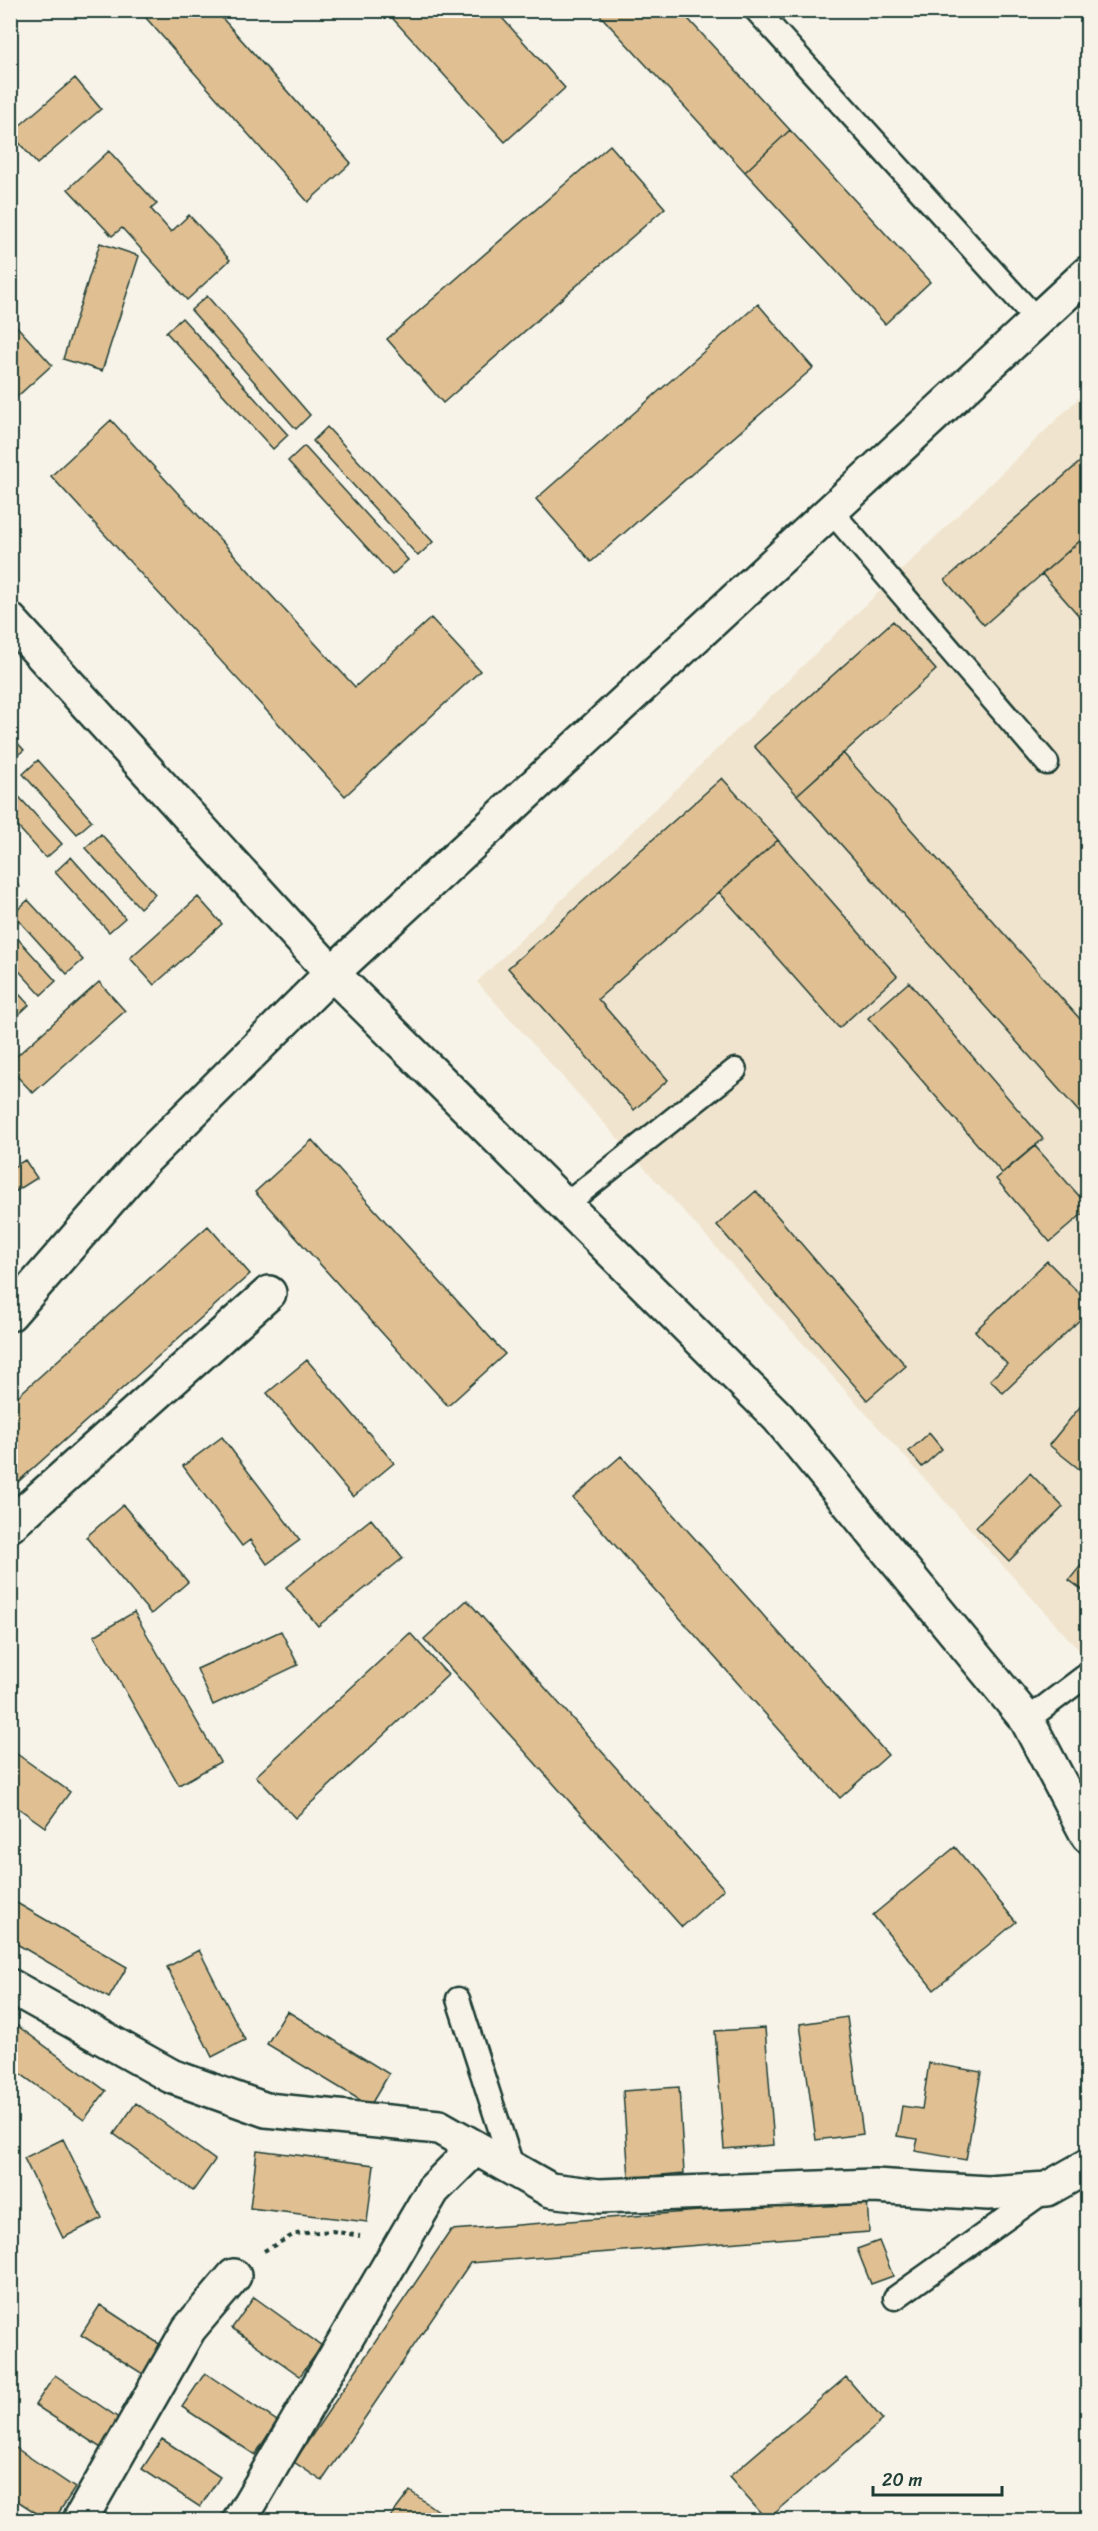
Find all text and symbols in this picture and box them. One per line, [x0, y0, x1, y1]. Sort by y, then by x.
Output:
scale bar [873, 2459, 1002, 2497]
text: 20 m [882, 2464, 922, 2496]

